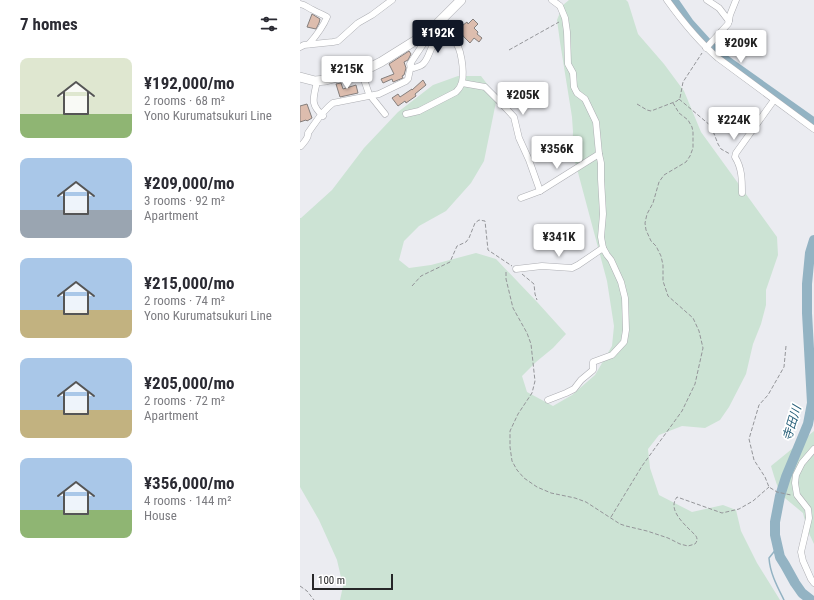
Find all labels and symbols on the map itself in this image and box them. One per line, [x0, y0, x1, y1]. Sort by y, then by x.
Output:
pin: ¥192K [410, 20, 466, 54]
pin: ¥209K [713, 30, 769, 64]
pin: ¥215K [319, 56, 375, 90]
pin: ¥205K [495, 82, 551, 116]
pin: ¥224K [706, 107, 762, 141]
pin: ¥356K [529, 136, 585, 170]
pin: ¥341K [531, 224, 587, 258]
water label: 寺田川 [780, 402, 805, 442]
scale bar [312, 572, 393, 591]

